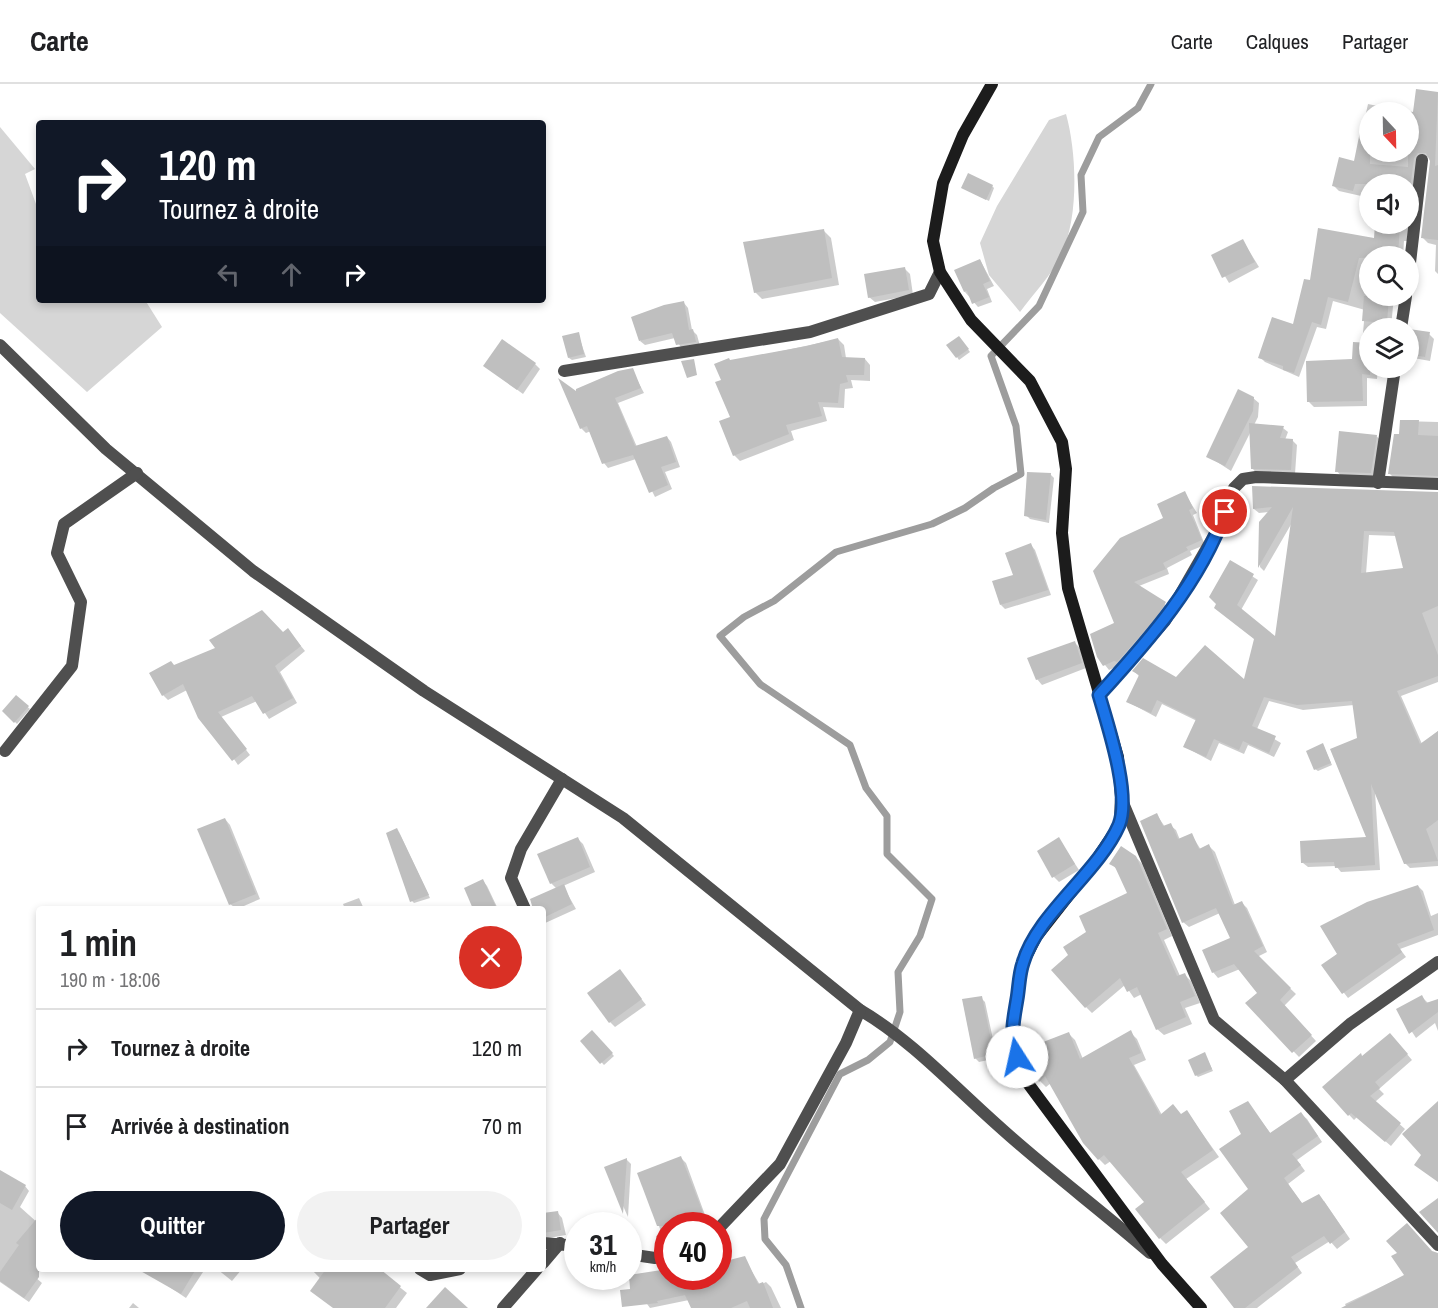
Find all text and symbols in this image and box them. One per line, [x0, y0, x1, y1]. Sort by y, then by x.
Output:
text: Carte [30, 22, 89, 60]
text: Carte [1171, 27, 1213, 56]
text: Calques [1246, 27, 1309, 56]
text: Partager [1342, 27, 1408, 56]
north arrow [1359, 102, 1419, 162]
map controls [1359, 102, 1419, 378]
text: 120 m [159, 137, 257, 193]
icon: right [60, 144, 138, 222]
button: sound [1359, 174, 1419, 234]
text: Tournez à droite [159, 191, 319, 227]
button: search [1359, 246, 1419, 306]
icon: left [212, 258, 245, 291]
icon: ahead [275, 258, 308, 291]
icon: right [338, 258, 371, 291]
button: layers [1359, 318, 1419, 378]
pin [1199, 486, 1250, 537]
icon: arrive [1208, 495, 1241, 528]
text: 1 min [60, 919, 137, 967]
button: close [459, 926, 522, 989]
text: 190 m · 18:06 [60, 966, 160, 993]
position arrow [985, 1025, 1049, 1089]
icon: right [60, 1032, 93, 1065]
text: Tournez à droite [111, 1033, 250, 1063]
text: 120 m [472, 1033, 522, 1063]
icon: arrive [60, 1110, 93, 1143]
text: Arrivée à destination [111, 1111, 289, 1141]
text: 70 m [482, 1111, 522, 1141]
button: Quitter [60, 1191, 285, 1260]
button: Partager [297, 1191, 522, 1260]
speed limit sign: 40 [654, 1212, 732, 1290]
text: 31 [589, 1224, 617, 1264]
text: km/h [590, 1256, 616, 1277]

